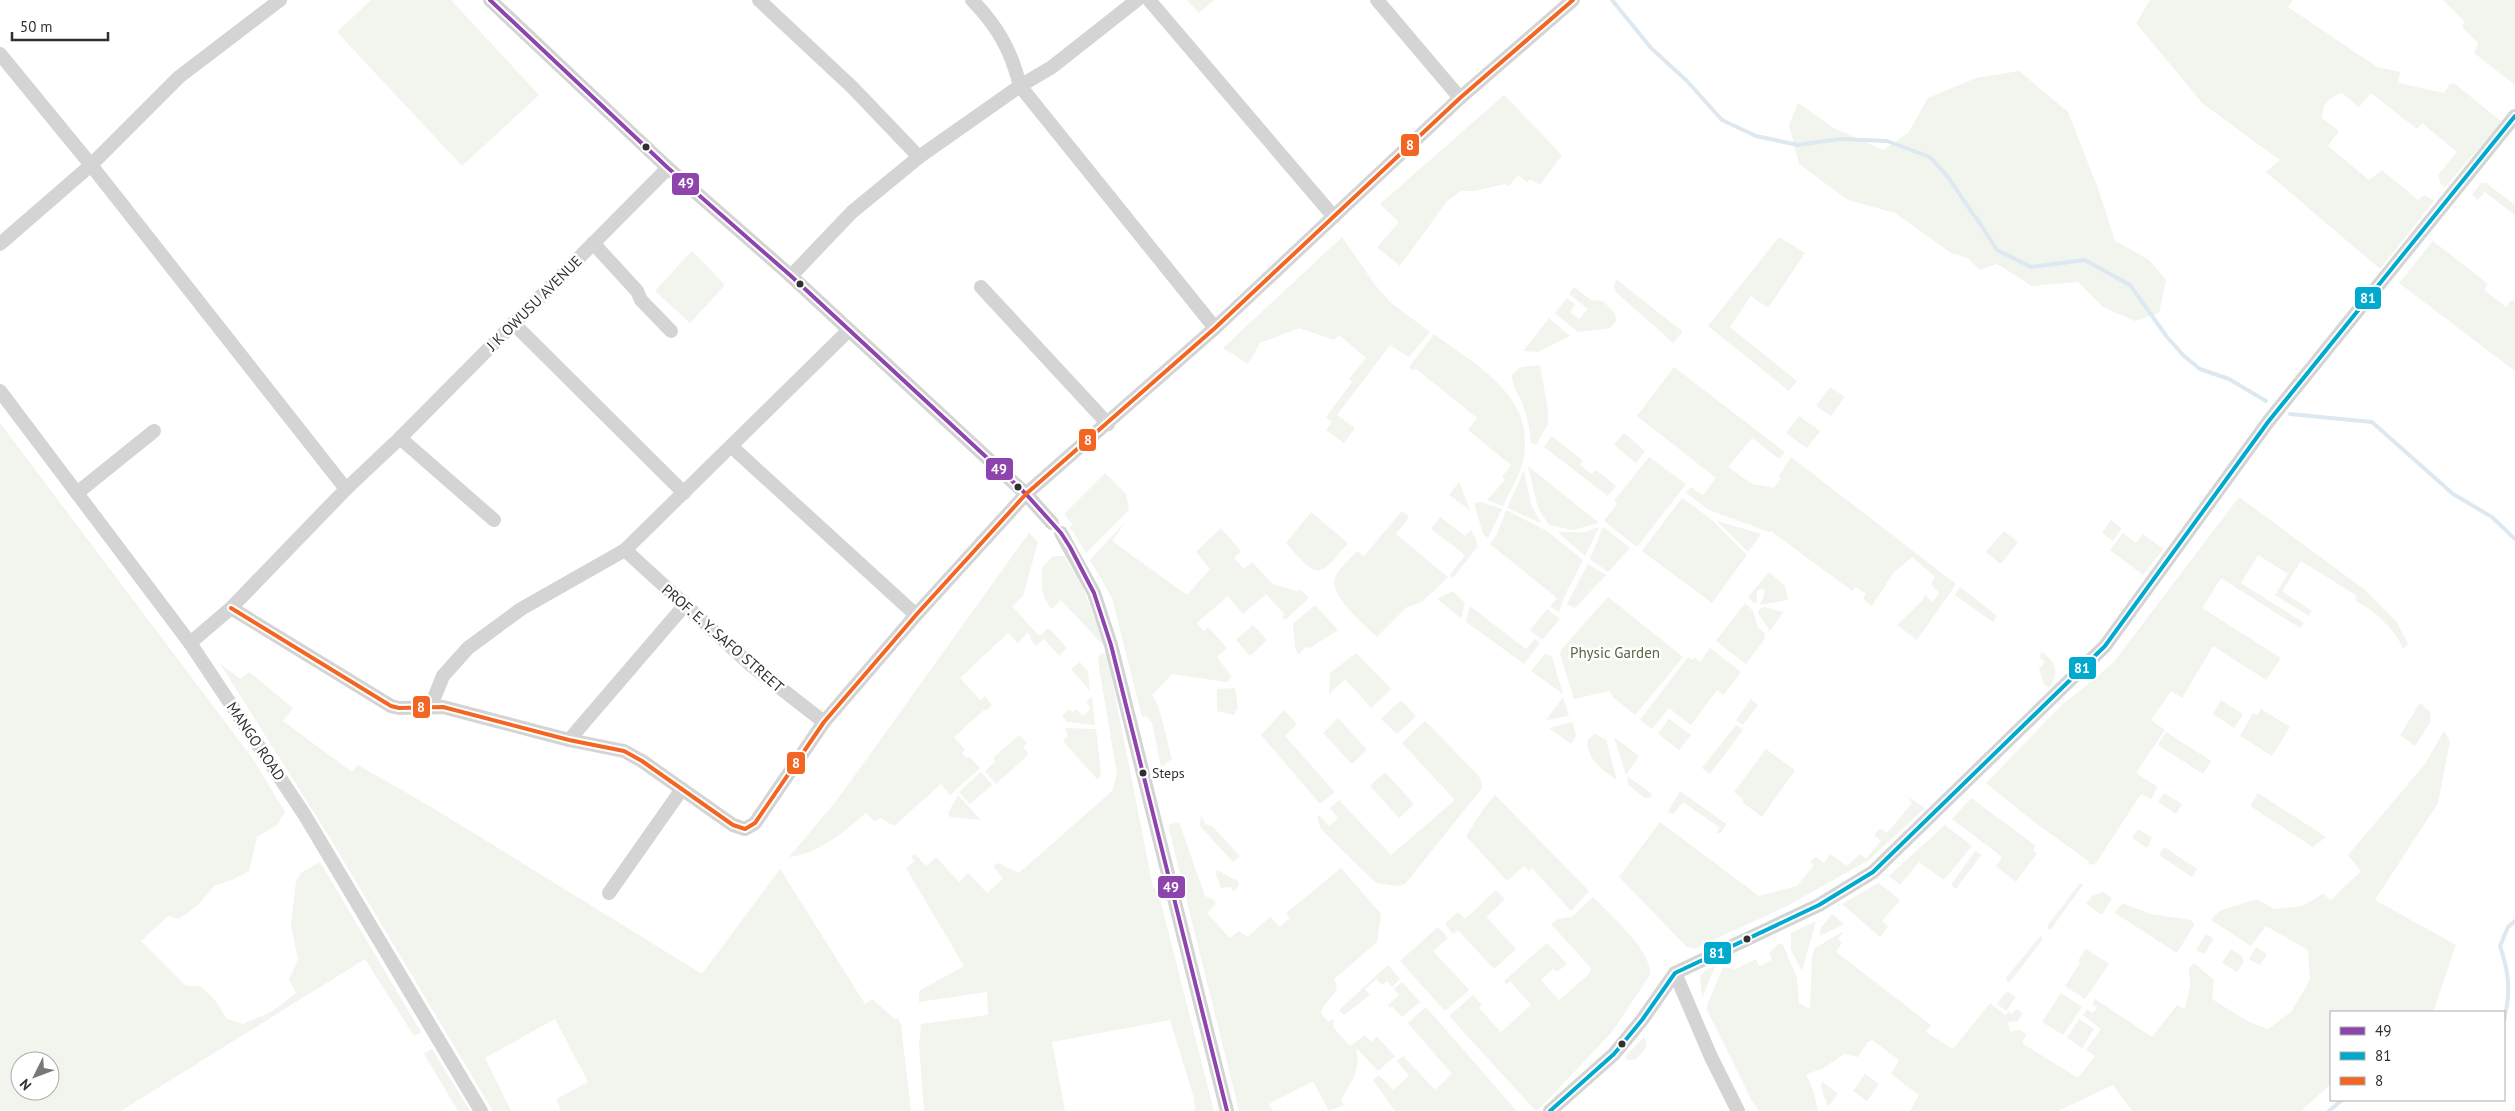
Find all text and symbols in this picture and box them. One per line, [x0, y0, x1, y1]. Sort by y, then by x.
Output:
scale bar [12, 10, 109, 42]
text: 50 m [20, 17, 53, 36]
line badge: 8 [1400, 133, 1420, 157]
text: 8 [1406, 136, 1414, 154]
unlabelled marker [641, 142, 651, 152]
line badge: 49 [671, 172, 700, 196]
text: 49 [678, 174, 694, 192]
street label: J K OWUSU AVENUE [482, 251, 586, 355]
unlabelled marker [795, 279, 805, 289]
line badge: 81 [2354, 286, 2382, 310]
text: 81 [2360, 289, 2376, 307]
line badge: 8 [1078, 428, 1097, 452]
text: 8 [1084, 431, 1092, 449]
line badge: 49 [985, 457, 1014, 481]
text: 49 [991, 460, 1007, 478]
unlabelled marker [1013, 482, 1023, 492]
street label: PROF. E. Y. SAFO STREET [658, 580, 788, 697]
park label: Physic Garden [1570, 643, 1660, 662]
line badge: 81 [2068, 656, 2097, 680]
text: 81 [2074, 659, 2090, 677]
line badge: 8 [412, 695, 431, 719]
street label: MANGO ROAD [223, 698, 289, 784]
text: 8 [417, 698, 425, 716]
line badge: 8 [786, 751, 806, 775]
text: 8 [792, 754, 800, 772]
place label: Steps [1152, 764, 1185, 782]
marker: Steps [1138, 768, 1148, 778]
line badge: 49 [1157, 875, 1186, 899]
text: 49 [1163, 878, 1179, 896]
unlabelled marker [1742, 934, 1752, 944]
line badge: 81 [1703, 941, 1732, 965]
text: 81 [1709, 944, 1725, 962]
legend [2330, 1011, 2505, 1101]
text: 49 [2375, 1021, 2391, 1040]
unlabelled marker [1617, 1039, 1627, 1049]
text: 81 [2375, 1046, 2391, 1065]
north arrow [10, 1051, 60, 1101]
text: 8 [2375, 1071, 2383, 1090]
text: N [16, 1075, 35, 1094]

